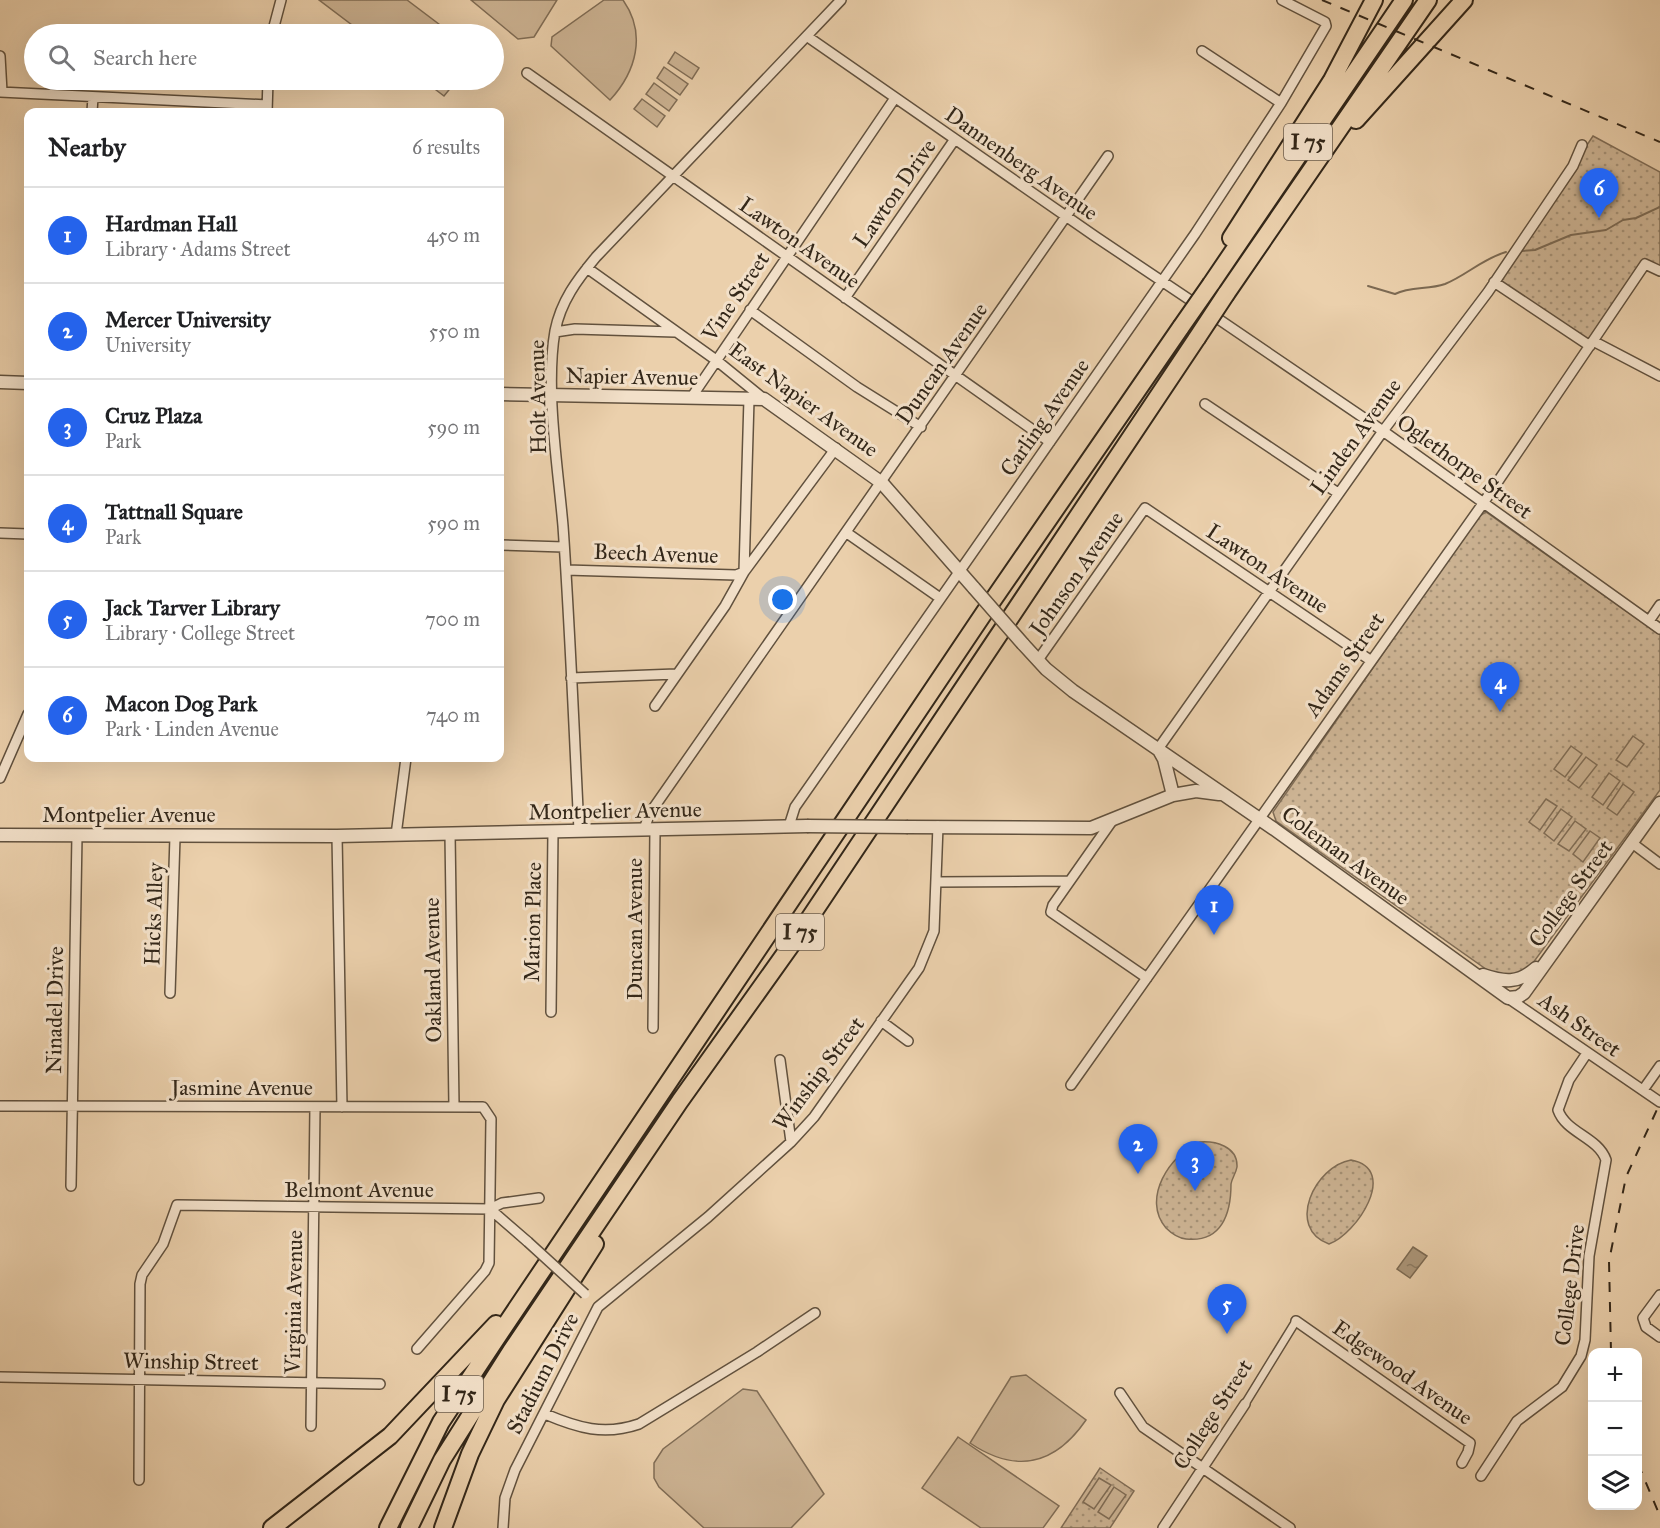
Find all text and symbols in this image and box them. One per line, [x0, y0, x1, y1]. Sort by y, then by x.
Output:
search box [24, 24, 504, 90]
icon: search [45, 41, 78, 74]
text: Search here [93, 44, 197, 71]
street label: Dannenberg Avenue [940, 101, 1103, 226]
road number: I 75 [1284, 124, 1332, 160]
text: Nearby [48, 131, 126, 163]
street label: Lawton Drive [847, 134, 942, 253]
text: 6 results [412, 135, 480, 159]
pin: 6 [1580, 168, 1618, 218]
street label: Lawton Avenue [734, 191, 865, 294]
text: Hardman Hall [105, 210, 237, 237]
text: 1 [64, 223, 71, 247]
text: 450 m [427, 223, 480, 247]
text: Library · Adams Street [105, 237, 291, 261]
street label: Vine Street [695, 246, 775, 347]
street label: Duncan Avenue [890, 297, 993, 429]
text: Mercer University [105, 306, 271, 333]
text: 2 [63, 319, 72, 343]
text: 550 m [429, 319, 480, 343]
text: University [105, 333, 191, 357]
street label: East Napier Avenue [724, 336, 884, 463]
street label: Holt Avenue [523, 340, 552, 454]
street label: Carling Avenue [994, 353, 1095, 481]
street label: Napier Avenue [565, 362, 699, 391]
street label: Linden Avenue [1304, 373, 1407, 500]
text: Cruz Plaza [105, 402, 202, 429]
street label: Oglethorpe Street [1392, 408, 1538, 525]
text: 3 [64, 415, 72, 439]
text: 590 m [427, 415, 480, 439]
text: Park [105, 429, 141, 453]
text: Tattnall Square [105, 498, 243, 525]
street label: Johnson Avenue [1022, 506, 1129, 642]
text: 4 [62, 511, 73, 535]
text: 590 m [427, 511, 480, 535]
street label: Lawton Avenue [1201, 518, 1334, 619]
text: Park [105, 525, 141, 549]
street label: Beech Avenue [593, 538, 719, 569]
your location [768, 585, 797, 614]
text: Jack Tarver Library [105, 594, 280, 621]
text: 5 [63, 607, 72, 631]
text: 700 m [425, 607, 480, 631]
street label: Adams Street [1298, 607, 1390, 722]
text: Library · College Street [105, 621, 295, 645]
pin: 4 [1480, 662, 1520, 712]
text: Macon Dog Park [105, 690, 258, 717]
text: 6 [62, 703, 73, 727]
text: 740 m [426, 703, 480, 727]
text: Park · Linden Avenue [105, 717, 279, 741]
street label: Montpelier Avenue [528, 795, 702, 826]
street label: Coleman Avenue [1276, 800, 1415, 911]
street label: Montpelier Avenue [42, 801, 216, 828]
street label: College Street [1522, 834, 1618, 952]
street label: Duncan Avenue [621, 858, 648, 1000]
street label: Hicks Alley [138, 861, 169, 966]
street label: Marion Place [518, 862, 547, 982]
pin: 1 [1194, 886, 1234, 935]
street label: Oakland Avenue [418, 897, 447, 1043]
road number: I 75 [776, 914, 824, 950]
street label: Ninadel Drive [40, 946, 69, 1074]
street label: Ash Street [1532, 986, 1626, 1063]
street label: Winship Street [767, 1011, 870, 1136]
street label: Jasmine Avenue [169, 1074, 313, 1101]
pin: 2 [1118, 1124, 1158, 1174]
pin: 3 [1176, 1142, 1214, 1191]
street label: Belmont Avenue [284, 1176, 434, 1203]
street label: College Drive [1549, 1223, 1590, 1347]
street label: Virginia Avenue [279, 1230, 308, 1375]
pin: 5 [1208, 1284, 1246, 1334]
street label: Stadium Drive [500, 1308, 585, 1438]
street label: Edgewood Avenue [1327, 1314, 1478, 1431]
street label: Winship Street [123, 1347, 259, 1376]
map controls [1588, 1348, 1642, 1510]
button: + [1588, 1348, 1642, 1402]
street label: College Street [1167, 1354, 1258, 1474]
road number: I 75 [435, 1376, 483, 1412]
button: − [1588, 1402, 1642, 1456]
button: layers [1588, 1456, 1642, 1510]

